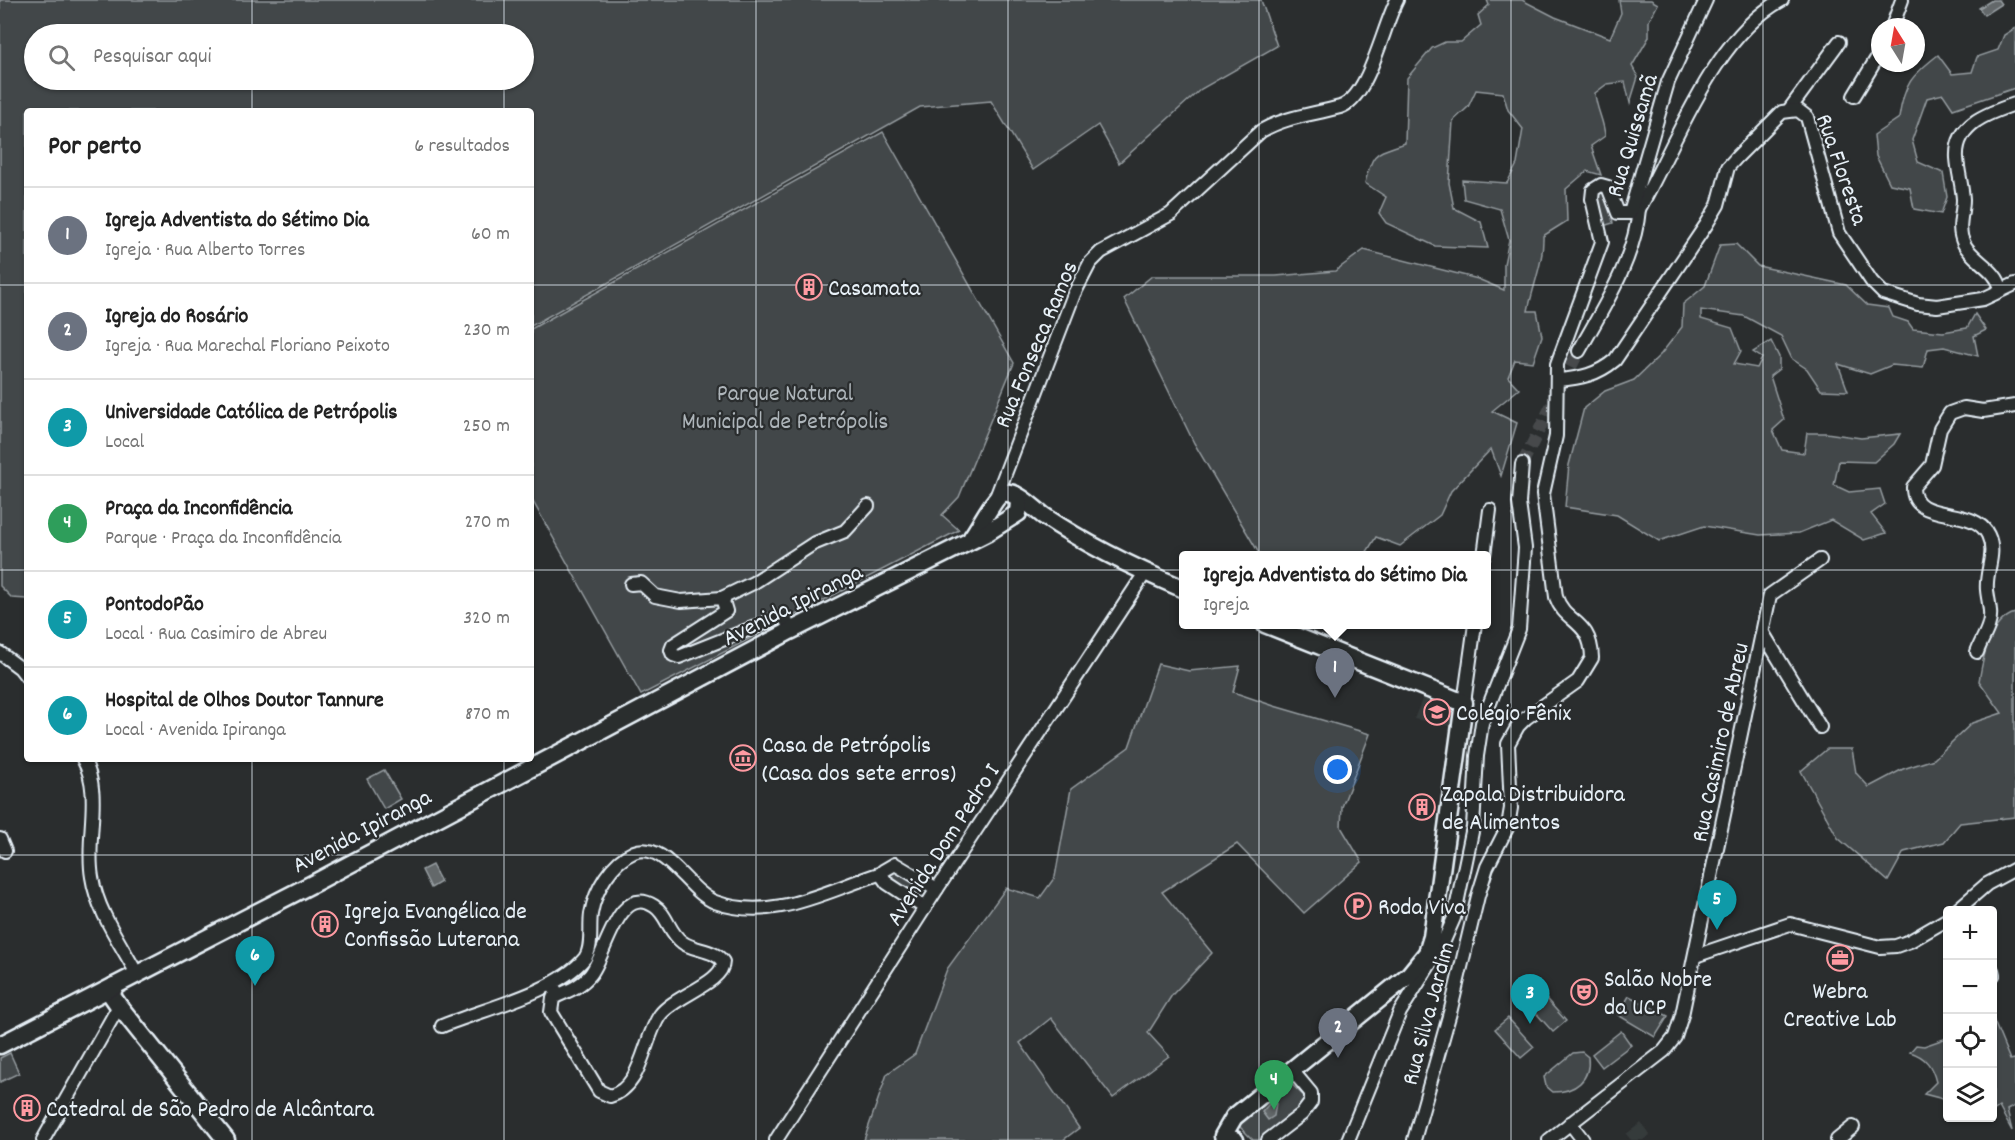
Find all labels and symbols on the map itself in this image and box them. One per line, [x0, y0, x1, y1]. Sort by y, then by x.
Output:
north arrow [1871, 18, 1925, 72]
street label: Rua Quissamã [1599, 70, 1669, 202]
street label: Rua Floresta [1805, 110, 1875, 231]
street label: Rua Fonseca Ramos [987, 256, 1088, 434]
building icon: Casamata [794, 272, 824, 302]
place label: Casamata [828, 273, 921, 307]
park label: Parque Natural Municipal de Petrópolis [682, 378, 888, 440]
street label: Avenida Ipiranga [717, 556, 870, 657]
street label: Rua Casimiro de Abreu [1684, 640, 1760, 845]
pin: 1 [1316, 648, 1354, 698]
school or university icon: Colégio Fênix [1422, 697, 1452, 727]
place label: Colégio Fênix [1456, 698, 1571, 732]
place label: Casa de Petrópolis (Casa dos sete erros) [762, 730, 956, 792]
museum icon: Casa de Petrópolis (Casa dos sete erros) [728, 743, 758, 773]
your location [1323, 755, 1352, 784]
street label: Avenida Dom Pedro I [879, 757, 1010, 933]
place label: Zapala Distribuidora de Alimentos [1442, 779, 1626, 841]
street label: Avenida Ipiranga [287, 781, 439, 884]
building icon: Zapala Distribuidora de Alimentos [1407, 792, 1437, 822]
pin: 5 [1698, 880, 1736, 930]
parking icon: Roda Viva [1343, 891, 1373, 921]
place label: Roda Viva [1378, 892, 1466, 926]
place label: Igreja Evangélica de Confissão Luterana [344, 896, 527, 958]
building icon: Igreja Evangélica de Confissão Luterana [310, 909, 340, 939]
pin: 6 [236, 936, 274, 986]
street label: Rua Silva Jardim [1394, 938, 1465, 1089]
office icon: Webra Creative Lab [1825, 943, 1855, 973]
place label: Salão Nobre da UCP [1604, 964, 1712, 1026]
pin: 3 [1510, 974, 1550, 1024]
place label: Webra Creative Lab [1783, 976, 1897, 1038]
theatre icon: Salão Nobre da UCP [1569, 977, 1599, 1007]
pin: 2 [1318, 1008, 1358, 1058]
pin: 4 [1254, 1060, 1294, 1110]
building icon: Catedral de São Pedro de Alcântara [12, 1093, 42, 1123]
place label: Catedral de São Pedro de Alcântara [46, 1094, 375, 1128]

